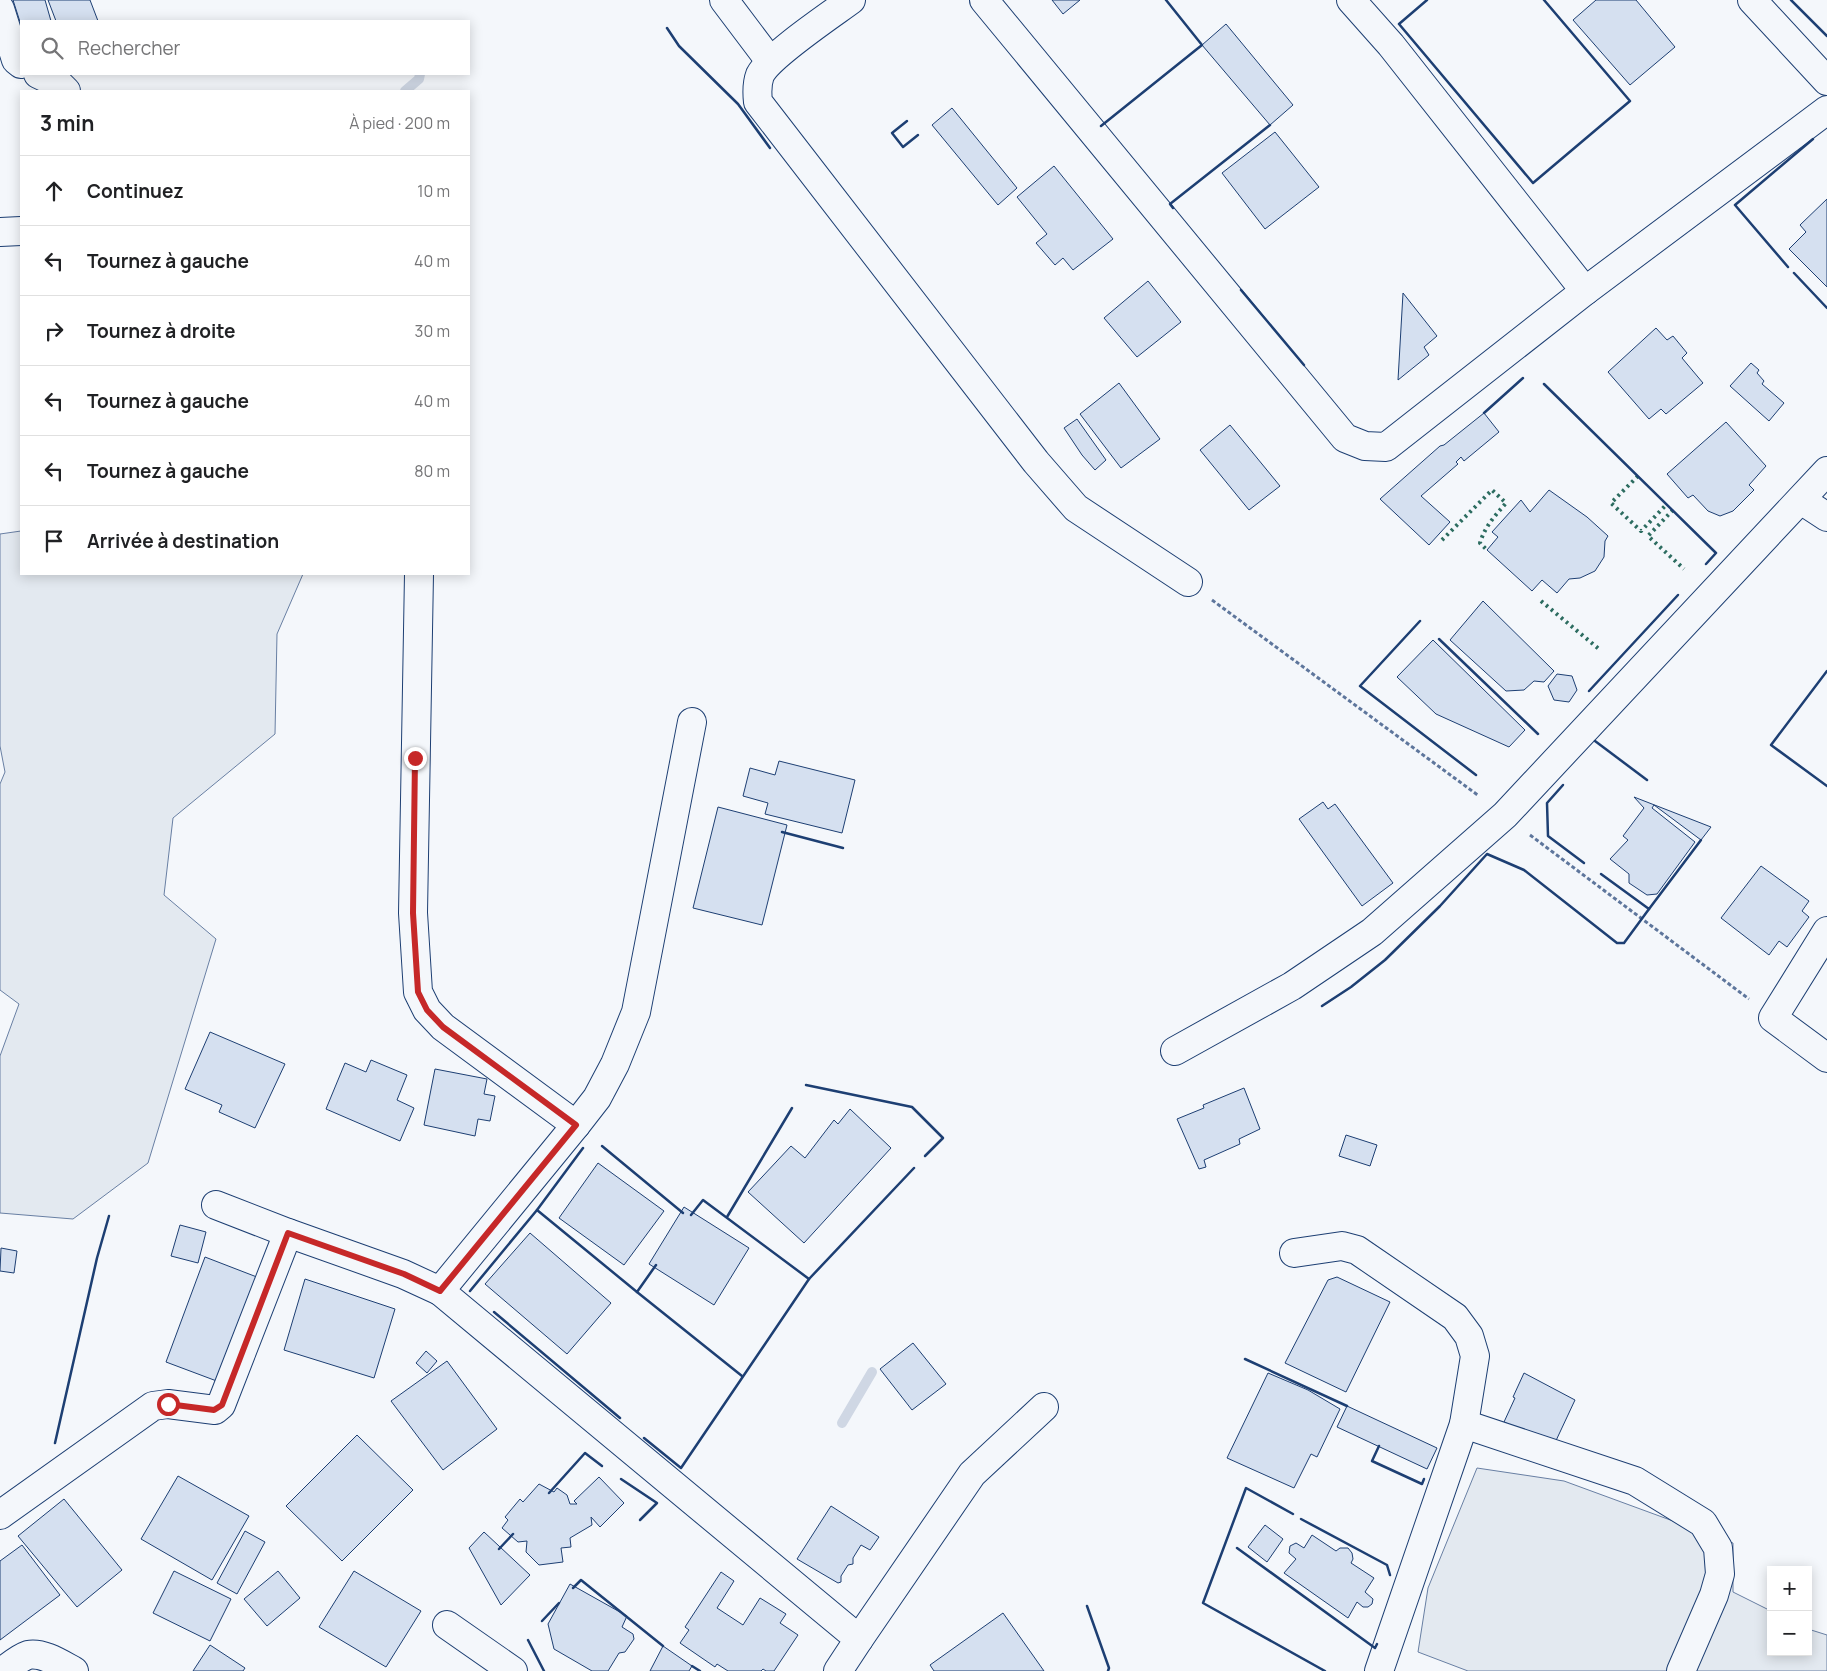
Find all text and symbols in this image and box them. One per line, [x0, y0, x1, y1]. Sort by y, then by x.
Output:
search box [20, 20, 470, 75]
icon: search [38, 34, 66, 62]
text: Rechercher [78, 35, 180, 61]
text: 3 min [40, 109, 94, 137]
text: À pied · 200 m [349, 112, 450, 134]
icon: ahead [40, 177, 68, 205]
text: Continuez [87, 178, 184, 204]
text: 10 m [417, 180, 450, 202]
icon: left [40, 247, 68, 275]
text: Tournez à gauche [87, 248, 249, 274]
text: 40 m [414, 250, 450, 272]
icon: right [40, 317, 68, 345]
text: Tournez à droite [87, 318, 235, 344]
text: 30 m [415, 320, 450, 342]
icon: left [40, 387, 68, 415]
text: Tournez à gauche [87, 388, 249, 414]
text: 40 m [414, 390, 450, 412]
icon: left [40, 457, 68, 485]
text: Tournez à gauche [87, 458, 249, 484]
text: 80 m [414, 460, 450, 482]
icon: arrive [40, 527, 68, 555]
text: Arrivée à destination [87, 528, 279, 554]
route end [404, 747, 427, 770]
route start [157, 1393, 180, 1416]
map controls [1767, 1566, 1812, 1656]
button: + [1767, 1566, 1812, 1611]
button: − [1767, 1611, 1812, 1656]

